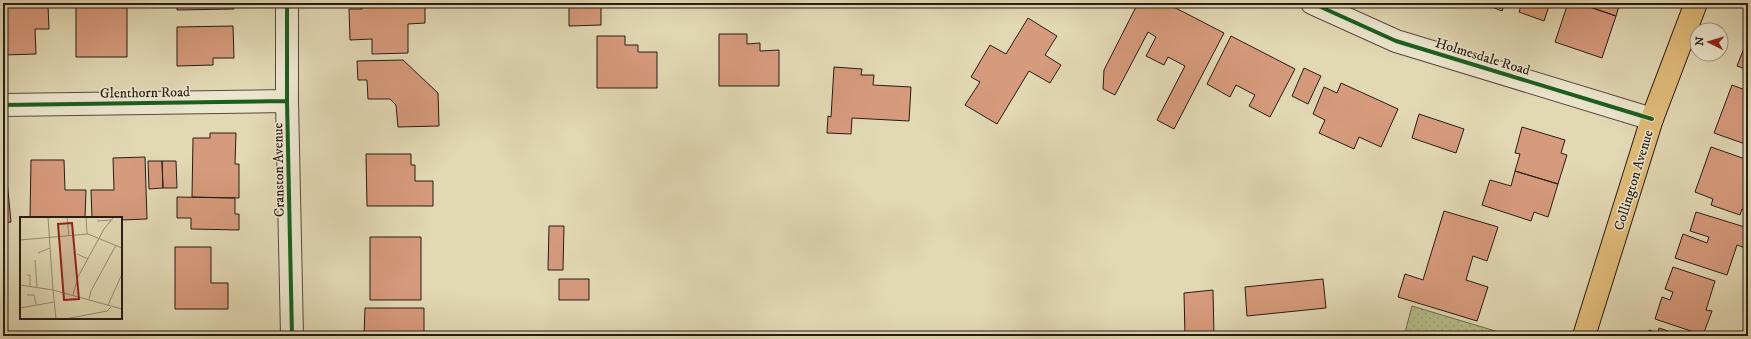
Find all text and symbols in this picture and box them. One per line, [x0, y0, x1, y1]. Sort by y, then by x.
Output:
north arrow [1689, 22, 1729, 62]
street label: Holmesdale Road [1433, 34, 1532, 80]
text: N [1693, 36, 1707, 46]
street label: Glenthorn Road [100, 83, 190, 103]
street label: Cranston Avenue [269, 122, 289, 217]
street label: Collington Avenue [1610, 128, 1658, 233]
inset map [20, 217, 122, 319]

